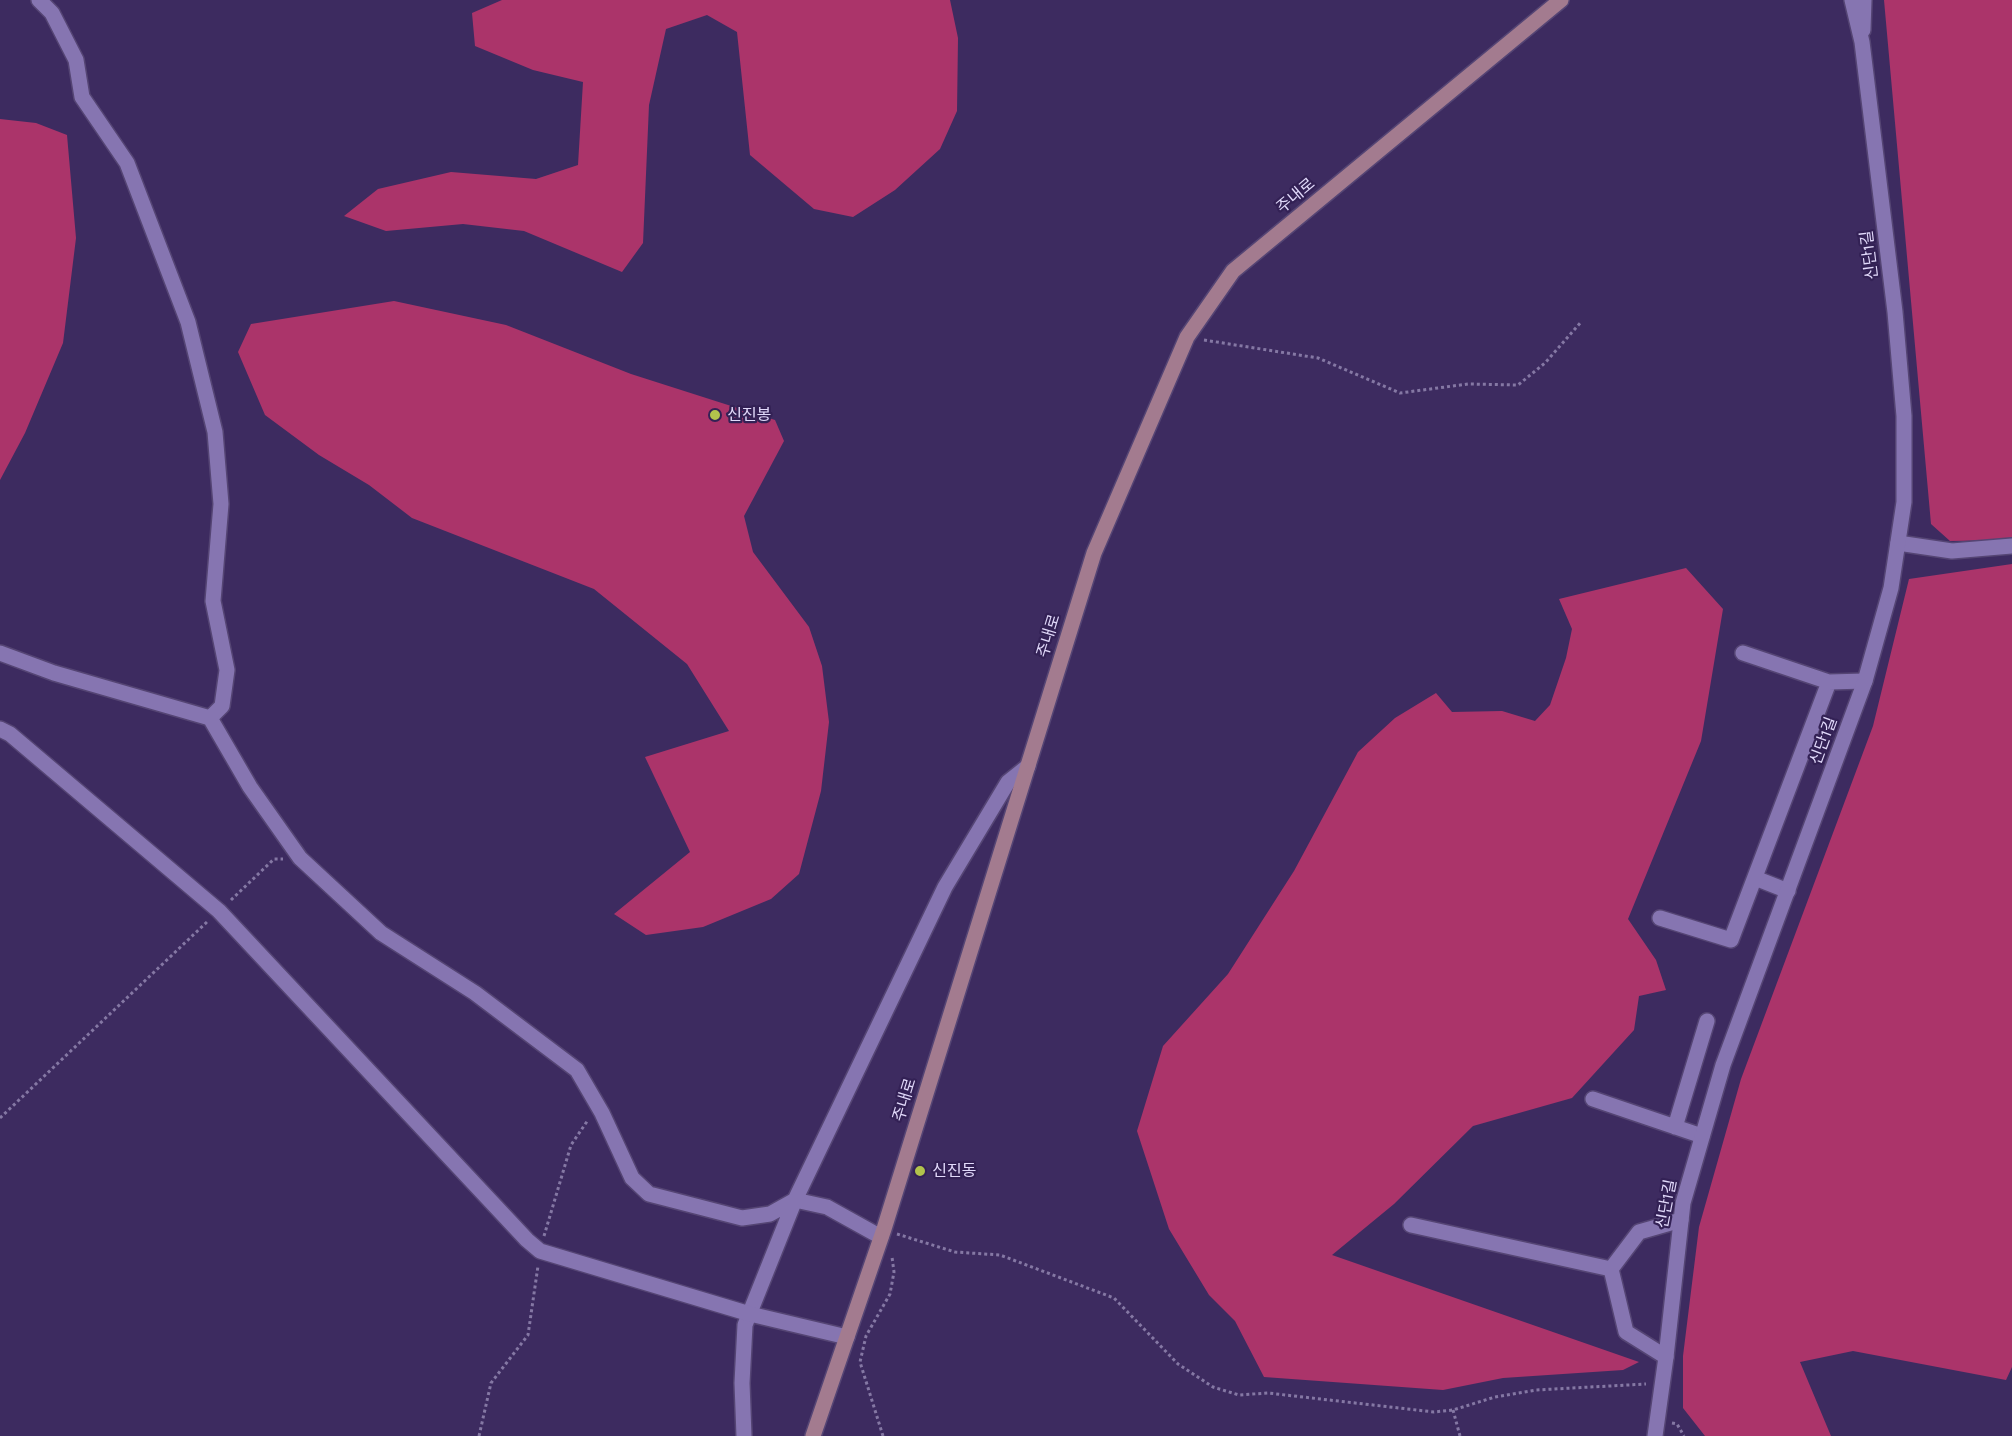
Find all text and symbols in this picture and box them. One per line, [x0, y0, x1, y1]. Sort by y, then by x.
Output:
street label: 주내로 [1273, 174, 1319, 218]
street label: 신단1길 [1857, 229, 1883, 281]
place label: 신진봉 [727, 405, 771, 425]
marker: 신진봉 [708, 408, 722, 422]
street label: 주내로 [1033, 612, 1065, 660]
street label: 신단1길 [1807, 714, 1841, 768]
street label: 주내로 [889, 1076, 921, 1124]
place label: 신진동 [932, 1161, 976, 1181]
marker: 신진동 [913, 1164, 927, 1178]
street label: 신단1길 [1653, 1178, 1681, 1230]

